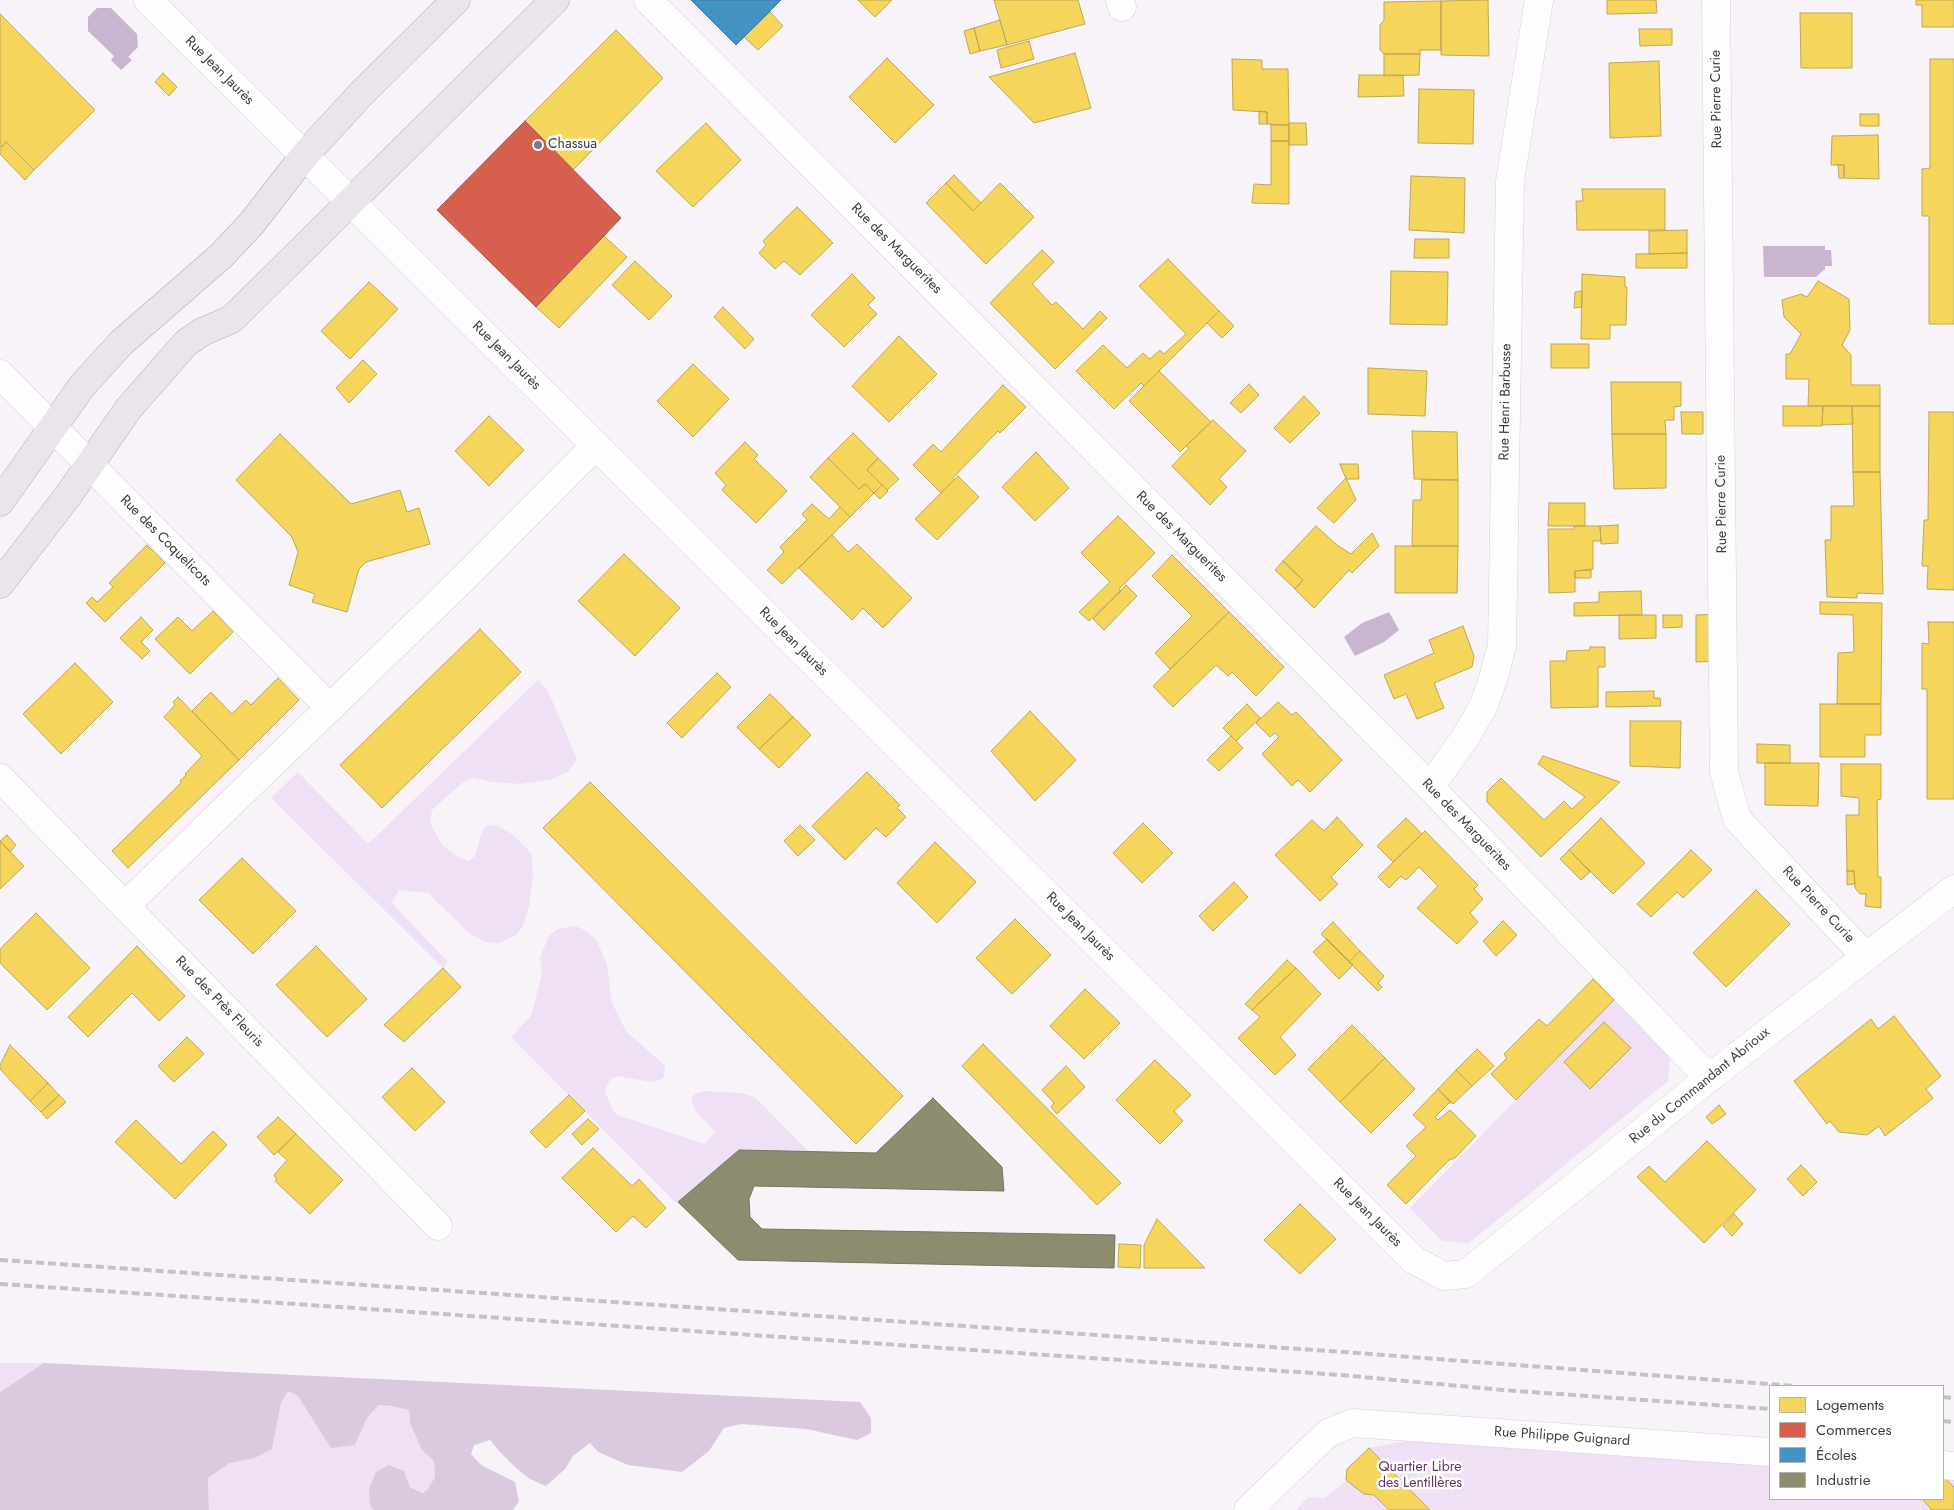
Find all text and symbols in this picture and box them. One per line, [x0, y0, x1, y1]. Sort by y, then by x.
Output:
street label: Rue Jean Jaurès [181, 33, 257, 109]
street label: Rue Pierre Curie [1708, 50, 1726, 148]
place label: Chassua [548, 137, 597, 153]
marker: Chassua [532, 139, 544, 151]
street label: Rue des Marguerites [847, 200, 945, 298]
street label: Rue Jean Jaurès [468, 318, 544, 394]
street label: Rue Henri Barbusse [1497, 343, 1515, 461]
street label: Rue Pierre Curie [1713, 455, 1731, 553]
street label: Rue des Marguerites [1132, 488, 1230, 586]
street label: Rue des Coquelicots [116, 492, 214, 590]
street label: Rue Jean Jaurès [755, 604, 831, 680]
street label: Rue des Marguerites [1418, 775, 1514, 875]
street label: Rue Pierre Curie [1778, 863, 1858, 947]
street label: Rue Jean Jaurès [1042, 889, 1118, 965]
street label: Rue des Près Fleuris [171, 953, 267, 1051]
street label: Rue du Commandant Abrioux [1627, 1024, 1773, 1148]
street label: Rue Jean Jaurès [1329, 1175, 1405, 1251]
legend [1769, 1385, 1944, 1500]
text: Logements [1816, 1394, 1884, 1416]
text: Commerces [1816, 1419, 1891, 1441]
street label: Rue Philippe Guignard [1493, 1424, 1631, 1450]
text: Écoles [1816, 1444, 1857, 1466]
park label: Quartier Libre des Lentillères [1378, 1460, 1462, 1492]
text: Industrie [1816, 1469, 1870, 1491]

